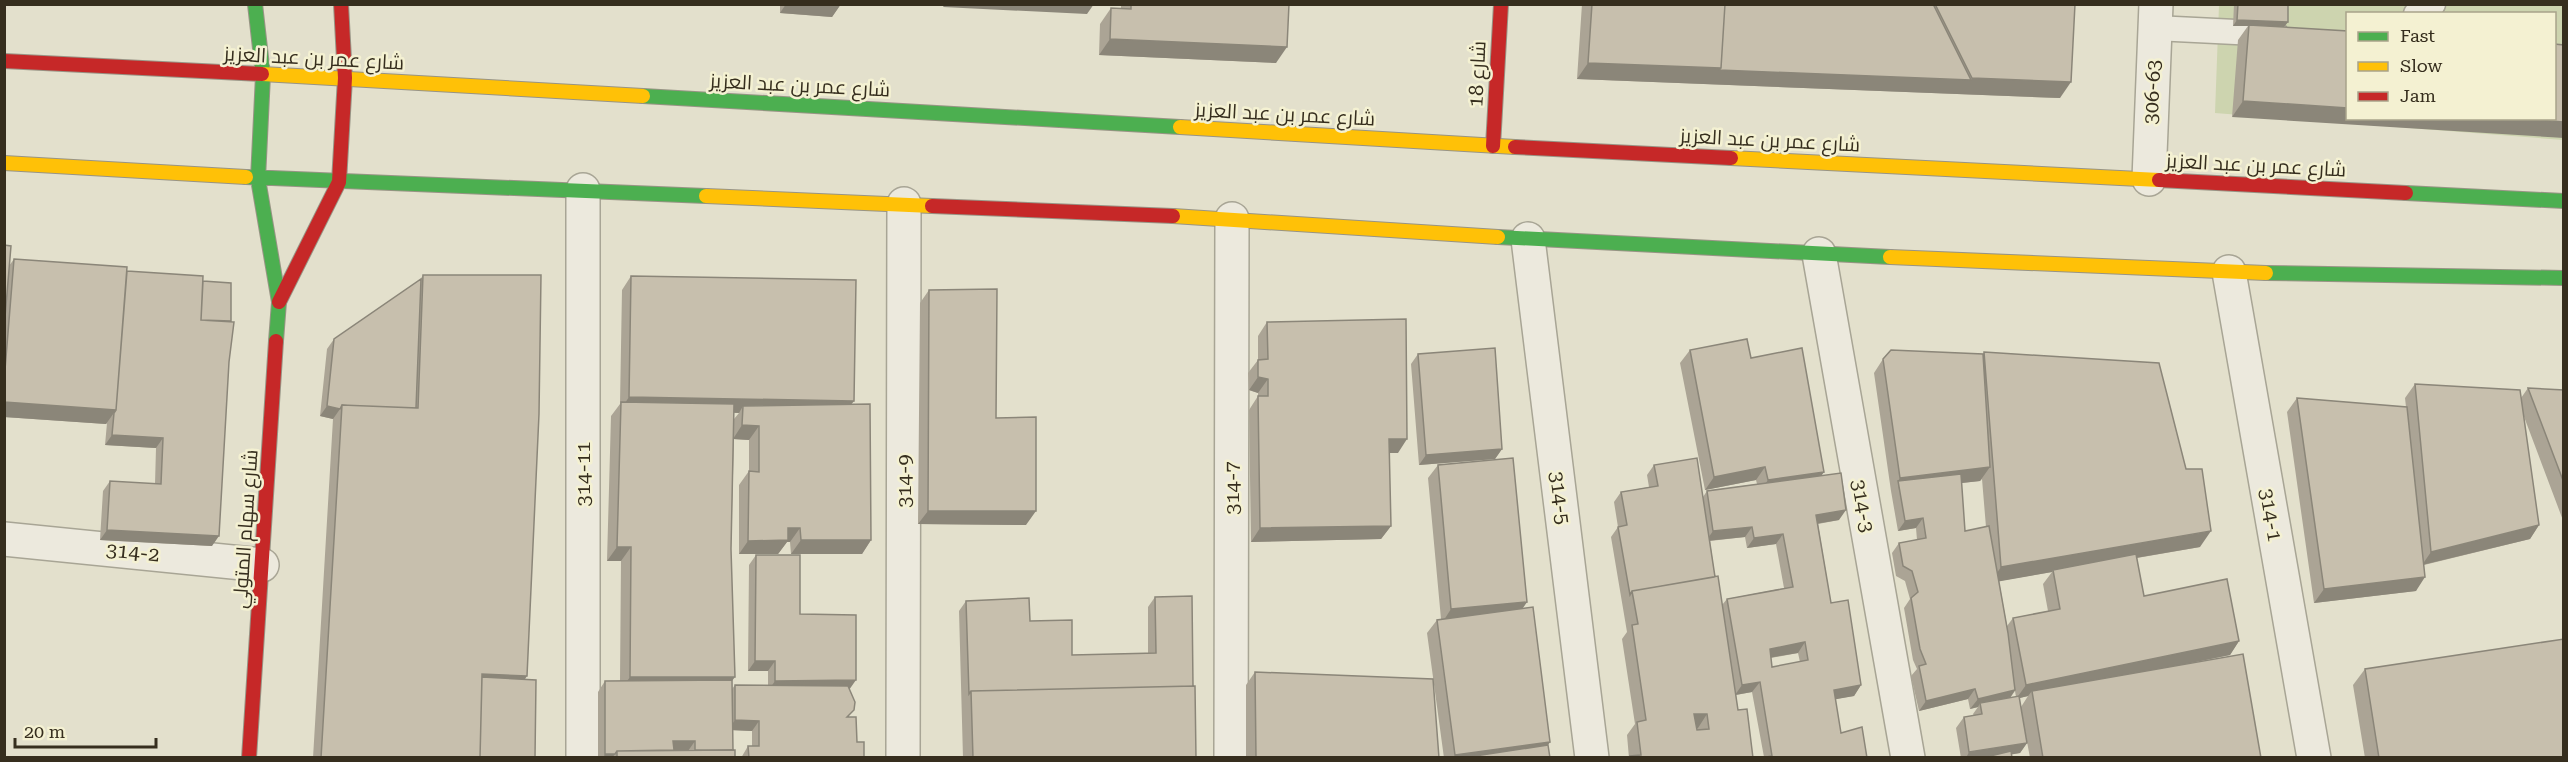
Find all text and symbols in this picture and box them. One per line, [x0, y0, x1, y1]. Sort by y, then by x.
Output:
legend [2346, 12, 2556, 120]
text: Fast [2400, 25, 2435, 46]
street label: شارع 18 [1463, 40, 1493, 108]
street label: شارع عمر بن عبد العزيز [222, 41, 405, 77]
text: Slow [2400, 55, 2442, 76]
street label: 306-63 [2138, 59, 2166, 125]
street label: شارع عمر بن عبد العزيز [708, 68, 891, 104]
text: Jam [2400, 85, 2436, 106]
street label: شارع عمر بن عبد العزيز [1193, 97, 1376, 133]
street label: شارع عمر بن عبد العزيز [1678, 123, 1861, 159]
street label: شارع عمر بن عبد العزيز [2164, 148, 2347, 184]
street label: 314-11 [571, 442, 595, 506]
street label: شارع سهام المتولي [227, 449, 267, 610]
street label: 314-9 [892, 454, 916, 508]
street label: 314-7 [1220, 461, 1244, 515]
street label: 314-5 [1545, 470, 1575, 526]
street label: 314-3 [1847, 478, 1879, 534]
street label: 314-1 [2255, 487, 2287, 543]
street label: 314-2 [105, 537, 161, 567]
scale bar [15, 711, 156, 749]
text: 20 m [24, 721, 65, 742]

